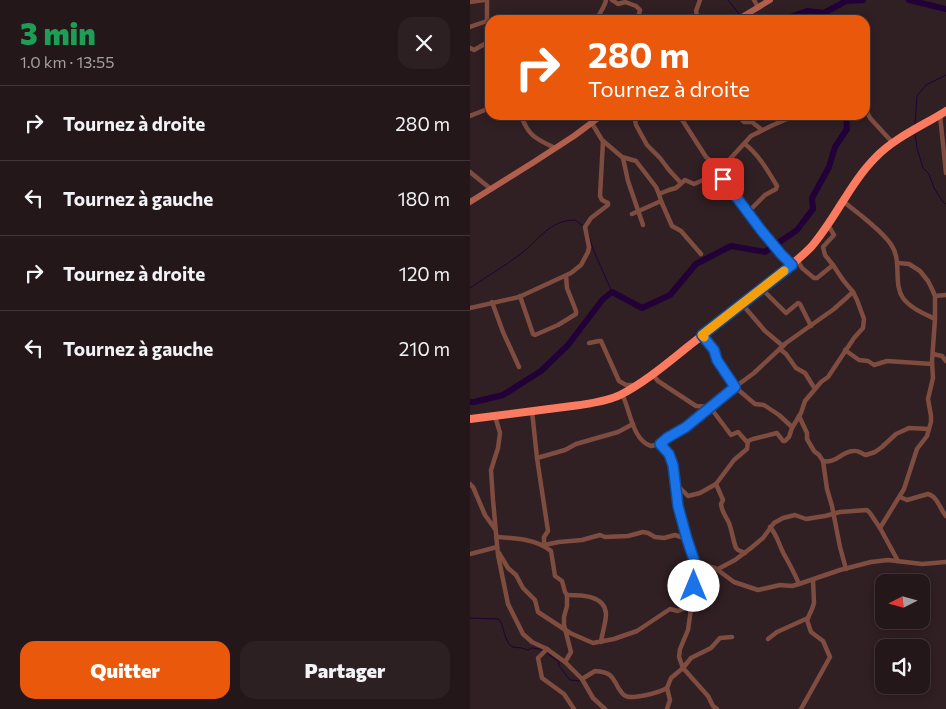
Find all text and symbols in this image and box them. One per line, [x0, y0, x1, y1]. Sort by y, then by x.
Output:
text: 3 min [20, 14, 96, 51]
button: close [398, 17, 450, 69]
text: 280 m [588, 32, 690, 75]
icon: right [505, 35, 570, 100]
text: 1.0 km · 13:55 [20, 52, 115, 71]
text: Tournez à droite [588, 75, 750, 102]
icon: right [20, 109, 48, 137]
text: Tournez à droite [63, 112, 205, 135]
text: 280 m [395, 112, 450, 135]
pin [702, 158, 744, 200]
icon: arrive [709, 165, 737, 193]
icon: left [20, 184, 48, 212]
text: Tournez à gauche [63, 187, 213, 210]
text: 180 m [398, 187, 450, 210]
icon: right [20, 259, 48, 287]
text: Tournez à droite [63, 262, 205, 285]
text: 120 m [399, 262, 450, 285]
icon: left [20, 334, 48, 362]
text: Tournez à gauche [63, 337, 213, 360]
text: 210 m [399, 337, 450, 360]
position arrow [667, 559, 719, 611]
north arrow [875, 574, 930, 629]
map controls [875, 574, 930, 694]
button: sound [875, 639, 930, 694]
button: Quitter [20, 641, 230, 699]
button: Partager [240, 641, 450, 699]

